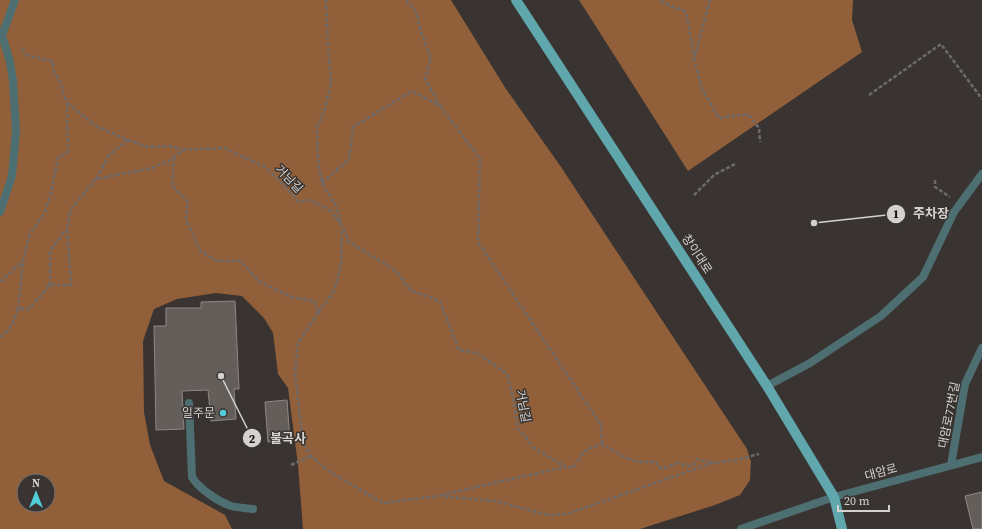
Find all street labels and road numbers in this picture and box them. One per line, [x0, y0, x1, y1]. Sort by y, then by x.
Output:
street label: 거님길 [272, 162, 306, 196]
street label: 창이대로 [678, 231, 716, 277]
street label: 대암로77번길 [935, 380, 963, 450]
street label: 거님길 [512, 388, 534, 424]
street label: 대암로 [863, 460, 899, 484]

